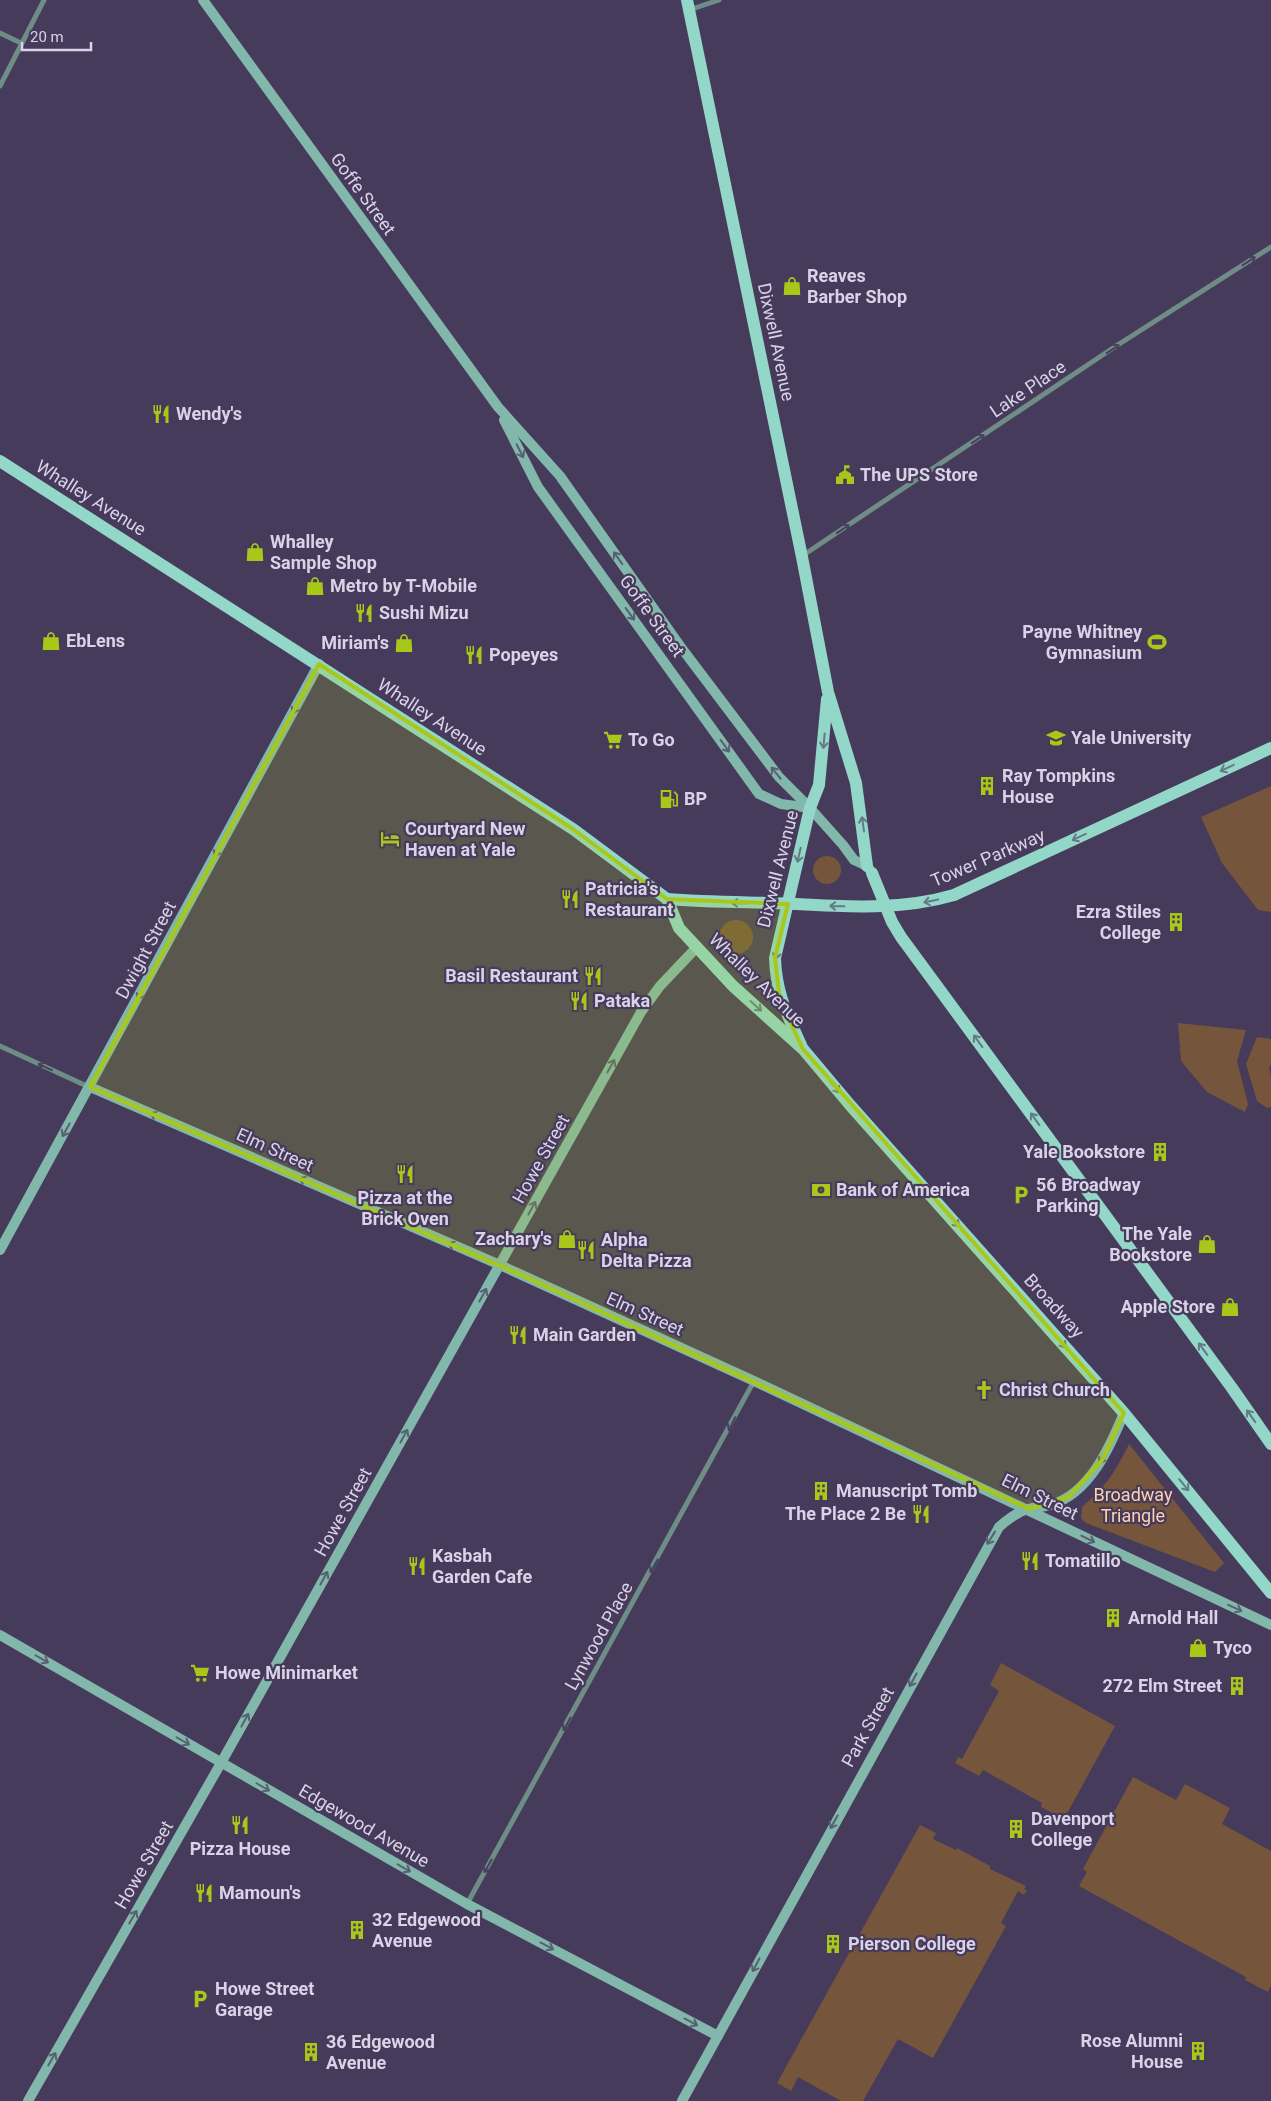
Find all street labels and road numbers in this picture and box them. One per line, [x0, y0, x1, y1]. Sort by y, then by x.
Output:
street label: Goffe Street [327, 149, 400, 239]
street label: Dixwell Avenue [754, 281, 799, 403]
street label: Lake Place [986, 356, 1070, 422]
street label: Whalley Avenue [32, 455, 150, 540]
street label: Goffe Street [616, 571, 689, 661]
street label: Whalley Avenue [374, 674, 491, 760]
street label: Dixwell Avenue [753, 808, 802, 930]
street label: Tower Parkway [928, 824, 1048, 891]
street label: Dwight Street [111, 897, 180, 1002]
street label: Whalley Avenue [705, 928, 810, 1031]
street label: Howe Street [508, 1111, 574, 1207]
street label: Elm Street [233, 1123, 317, 1176]
street label: Broadway [1020, 1269, 1089, 1342]
street label: Elm Street [603, 1287, 687, 1340]
street label: Howe Street [310, 1464, 376, 1560]
street label: Elm Street [999, 1469, 1082, 1524]
street label: Lynwood Place [560, 1578, 637, 1693]
street label: Park Street [837, 1683, 898, 1770]
street label: Edgewood Avenue [295, 1780, 433, 1872]
street label: Howe Street [110, 1817, 177, 1912]

